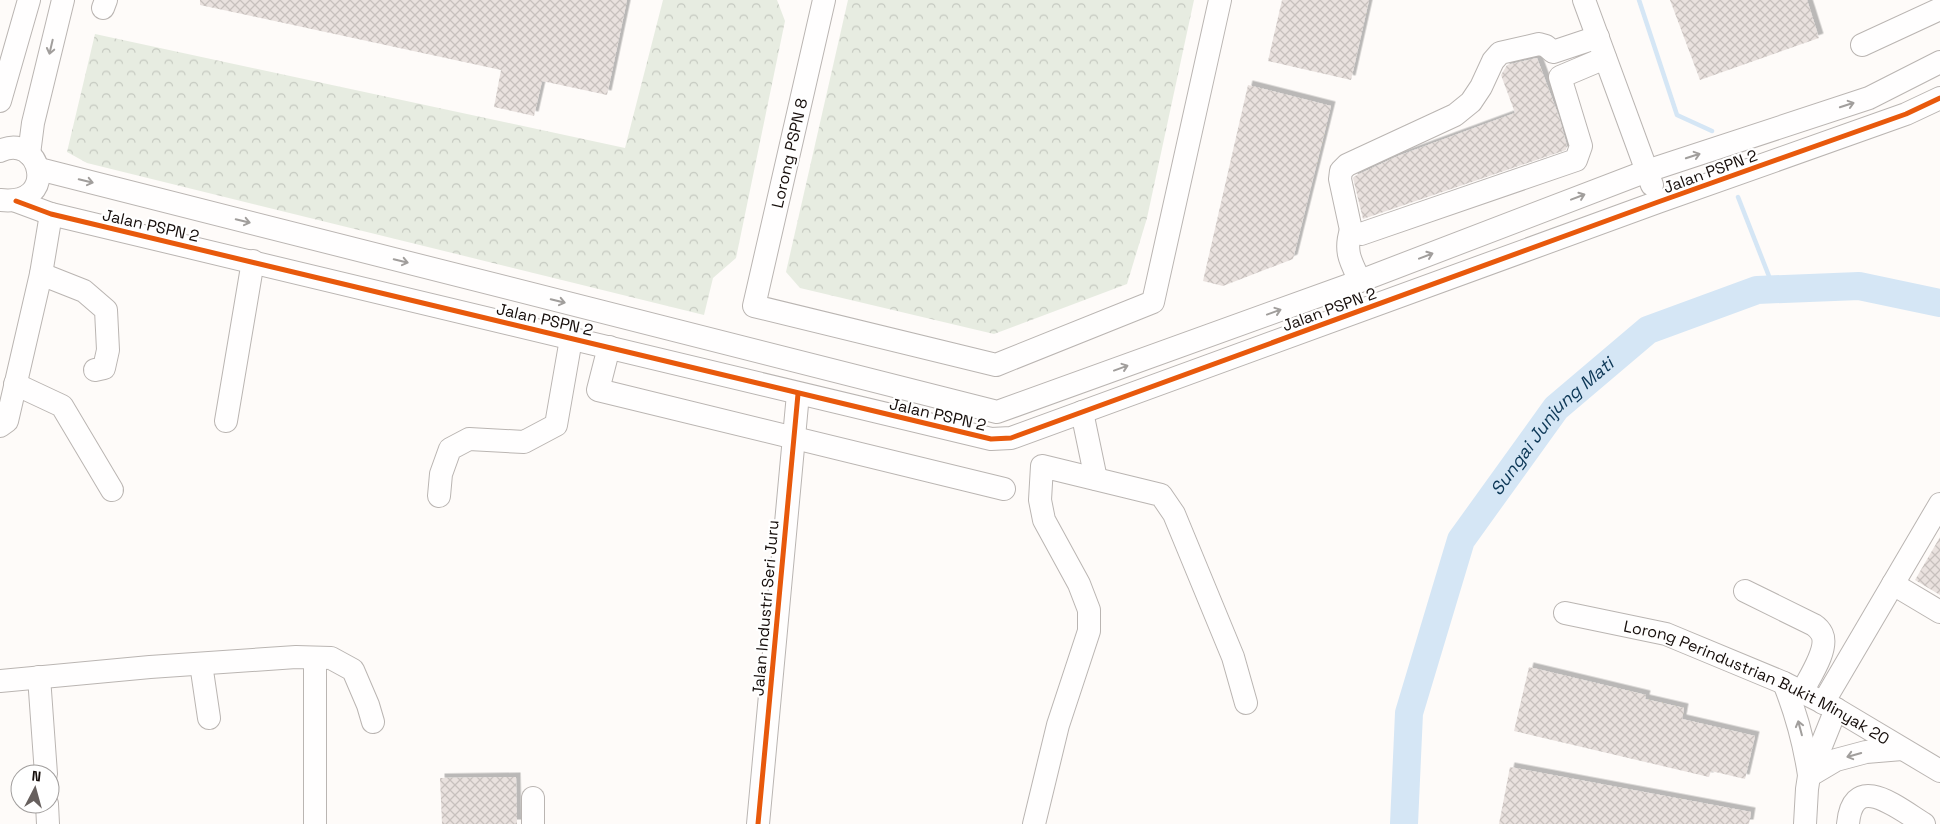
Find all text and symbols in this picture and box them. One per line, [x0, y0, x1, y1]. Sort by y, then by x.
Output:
one-way arrow [46, 39, 55, 55]
street label: Lorong PSPN 8 [767, 96, 812, 210]
one-way arrow [1839, 100, 1855, 109]
street label: Jalan PSPN 2 [1660, 145, 1760, 198]
one-way arrow [1685, 150, 1701, 160]
one-way arrow [77, 176, 93, 186]
one-way arrow [1570, 192, 1585, 202]
street label: Jalan PSPN 2 [100, 204, 201, 247]
one-way arrow [235, 217, 251, 226]
one-way arrow [1418, 251, 1434, 260]
one-way arrow [392, 257, 408, 266]
street label: Jalan PSPN 2 [1279, 283, 1379, 336]
one-way arrow [550, 297, 566, 306]
street label: Jalan PSPN 2 [494, 298, 595, 341]
one-way arrow [1266, 307, 1281, 316]
water label: Sungai Junjung Mati [1485, 350, 1620, 500]
one-way arrow [1113, 363, 1128, 372]
street label: Jalan PSPN 2 [887, 393, 988, 436]
street label: Jalan Industri Seri Juru [747, 519, 784, 697]
street label: Lorong Perindustrian Bukit Minyak 20 [1622, 615, 1893, 750]
one-way arrow [1795, 721, 1805, 737]
one-way arrow [1847, 750, 1863, 760]
north arrow [10, 764, 60, 814]
text: N [31, 767, 42, 786]

